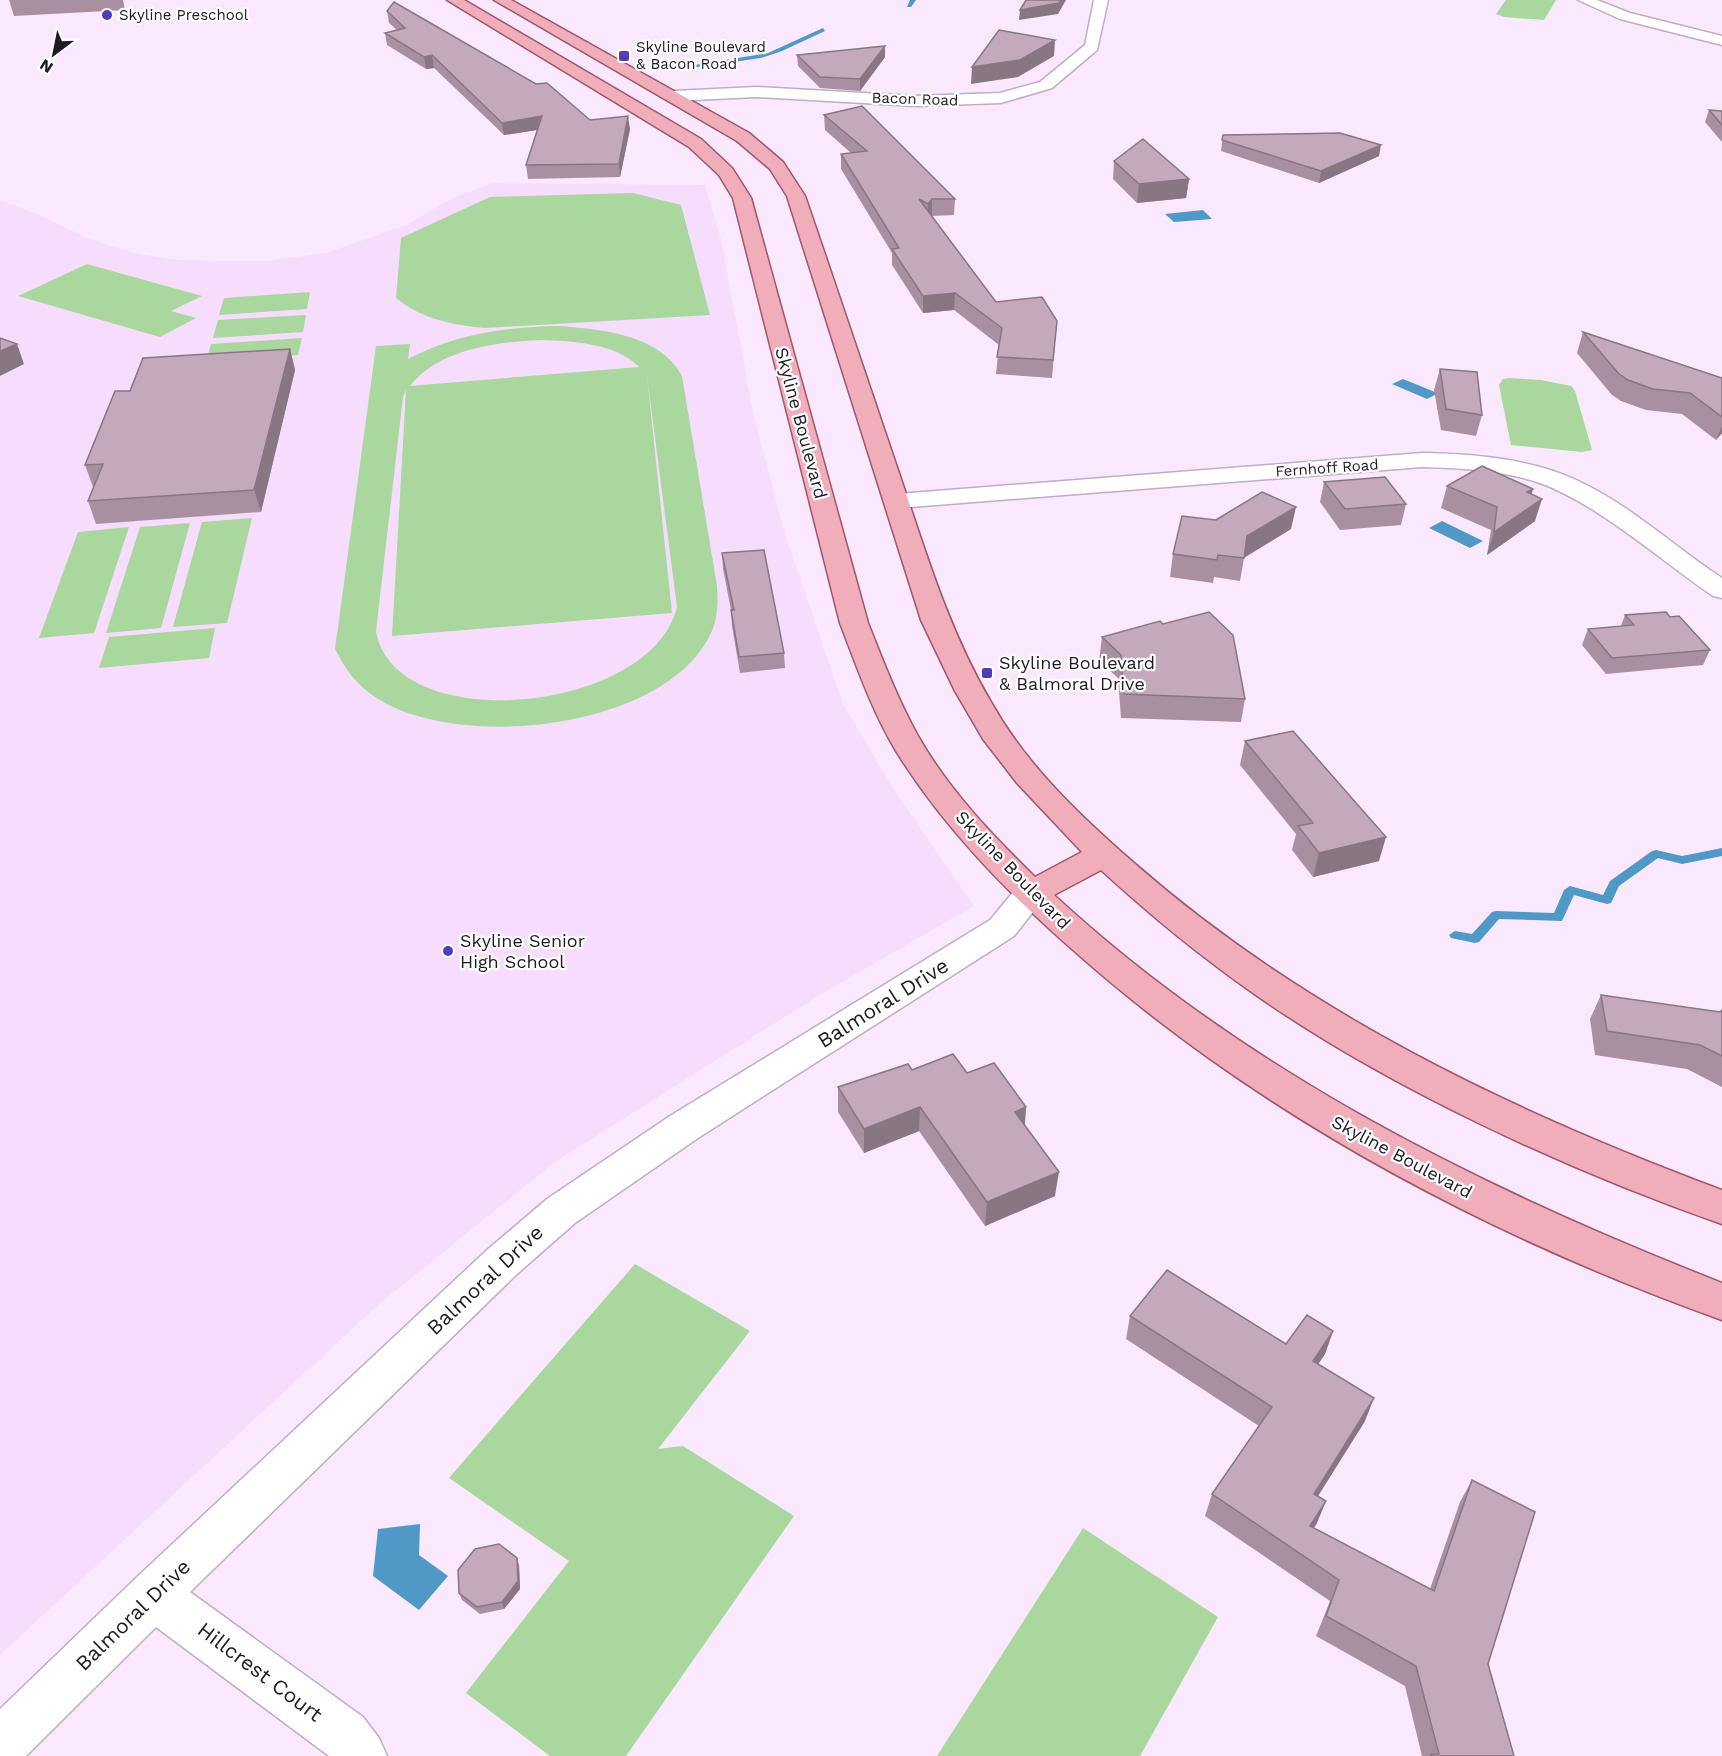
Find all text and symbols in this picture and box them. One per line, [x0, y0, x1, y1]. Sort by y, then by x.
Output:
place label: Skyline Preschool [119, 6, 249, 24]
marker: Skyline Preschool [100, 8, 114, 22]
north arrow [24, 24, 84, 84]
place label: Skyline Boulevard & Bacon Road [636, 38, 766, 73]
marker: Skyline Boulevard & Bacon Road [617, 49, 631, 63]
text: N [36, 55, 56, 77]
street label: Bacon Road [871, 88, 959, 110]
street label: Skyline Boulevard [771, 345, 832, 501]
street label: Fernhoff Road [1275, 455, 1379, 481]
place label: Skyline Boulevard & Balmoral Drive [999, 652, 1155, 694]
marker: Skyline Boulevard & Balmoral Drive [980, 666, 994, 680]
street label: Skyline Boulevard [952, 806, 1075, 933]
place label: Skyline Senior High School [460, 930, 585, 972]
marker: Skyline Senior High School [441, 944, 455, 958]
street label: Balmoral Drive [813, 952, 953, 1053]
street label: Skyline Boulevard [1328, 1111, 1476, 1202]
street label: Balmoral Drive [421, 1219, 548, 1340]
street label: Balmoral Drive [70, 1554, 195, 1676]
street label: Hillcrest Court [193, 1617, 328, 1727]

